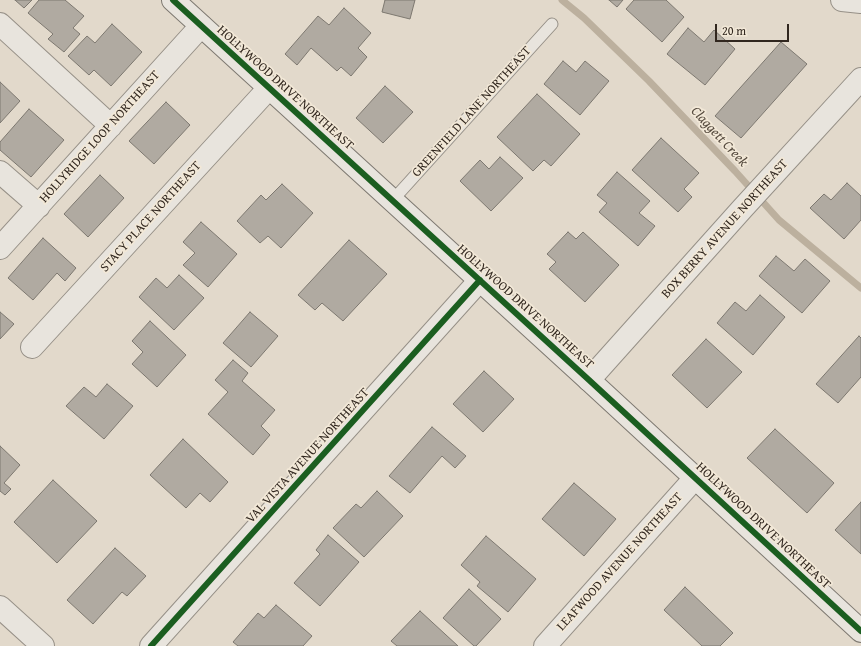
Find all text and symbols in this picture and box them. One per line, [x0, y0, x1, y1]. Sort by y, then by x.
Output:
scale bar [717, 16, 791, 42]
text: 20 m [722, 22, 746, 39]
street label: HOLLYWOOD DRIVE NORTHEAST [213, 23, 357, 153]
street label: GREENFIELD LANE NORTHEAST [409, 43, 535, 181]
street label: HOLLYRIDGE LOOP NORTHEAST [37, 68, 163, 206]
water label: Claggett Creek [687, 103, 751, 171]
street label: BOX BERRY AVENUE NORTHEAST [658, 156, 792, 302]
street label: STACY PLACE NORTHEAST [97, 158, 205, 276]
street label: HOLLYWOOD DRIVE NORTHEAST [453, 242, 597, 372]
street label: VAL VISTA AVENUE NORTHEAST [243, 385, 373, 527]
street label: HOLLYWOOD DRIVE NORTHEAST [692, 459, 834, 593]
street label: LEAFWOOD AVENUE NORTHEAST [554, 490, 686, 634]

